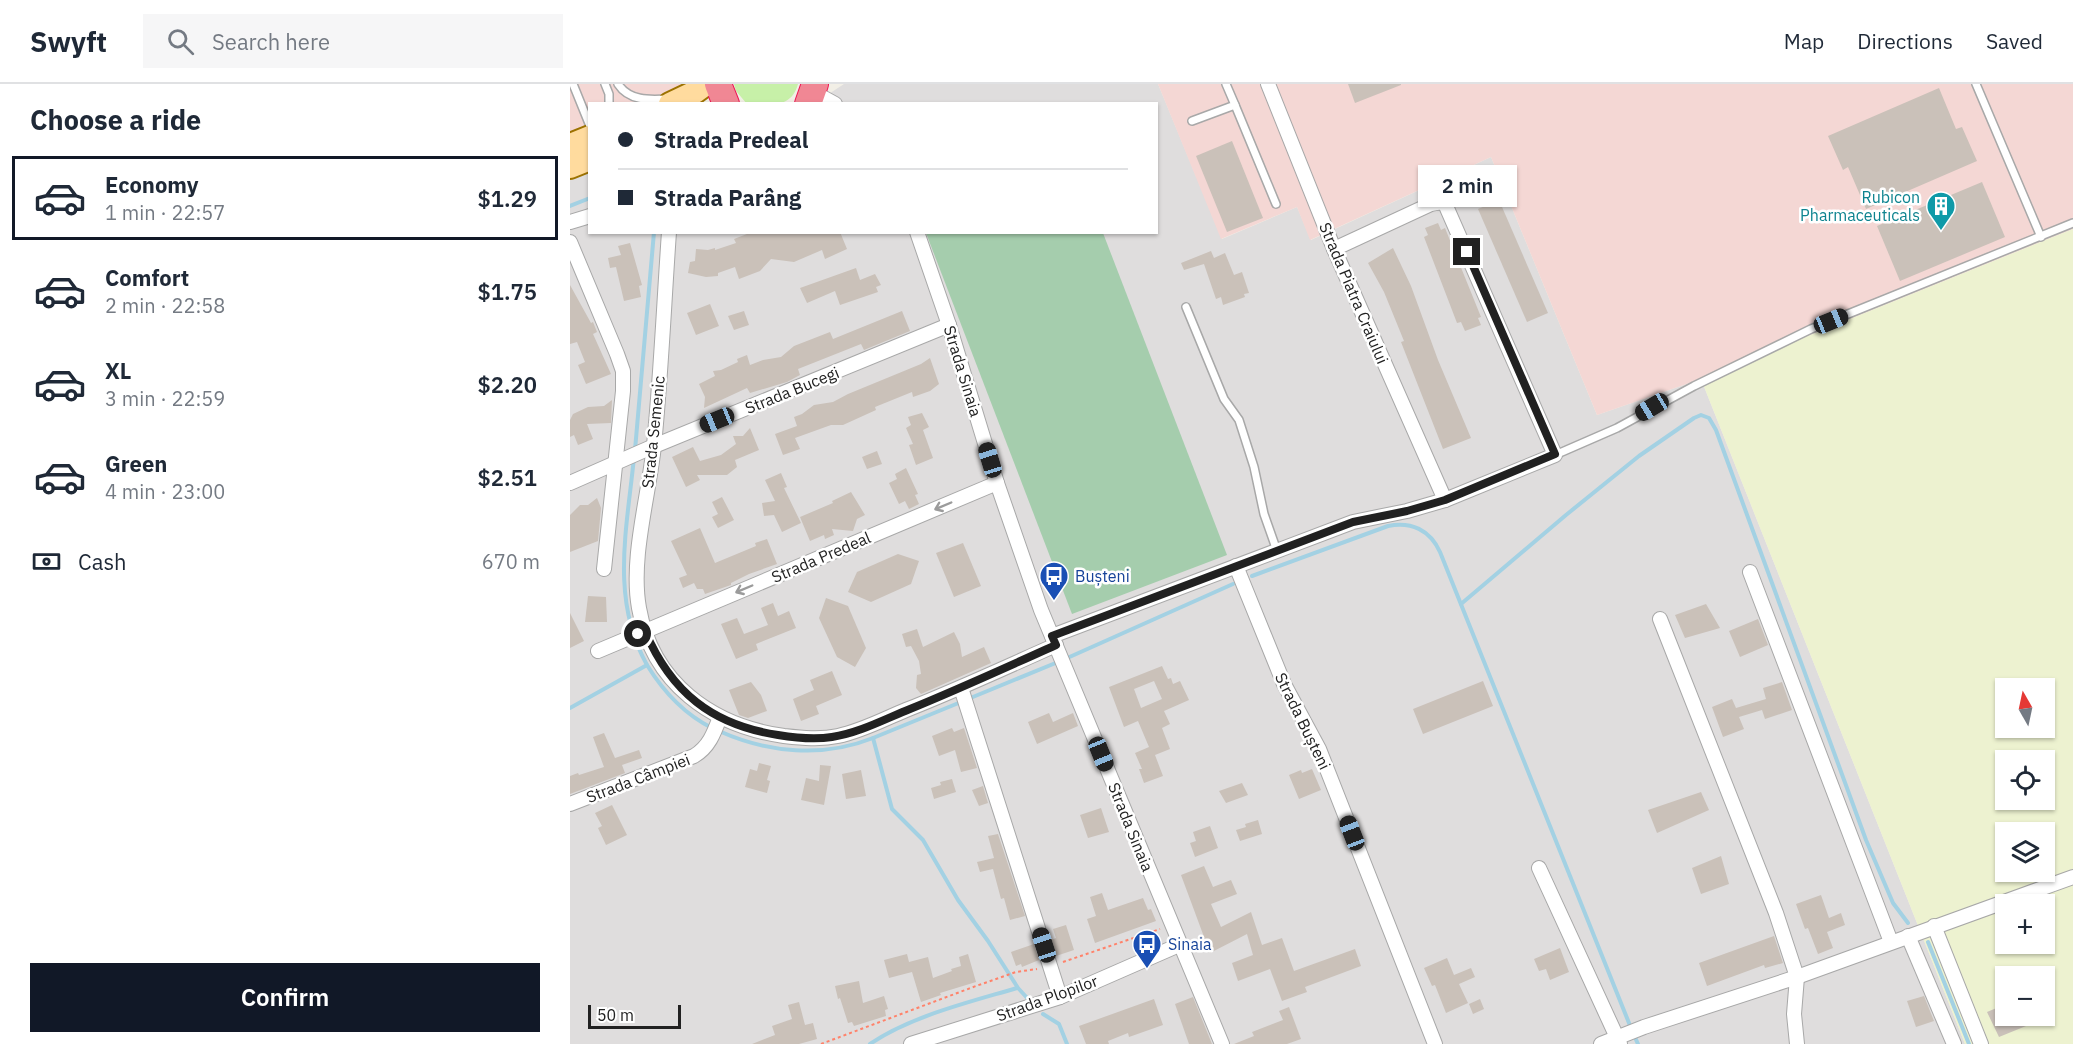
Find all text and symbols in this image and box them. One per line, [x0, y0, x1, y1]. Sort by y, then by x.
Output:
search box [143, 14, 563, 68]
text: Swyft [30, 23, 107, 60]
icon: search [164, 25, 197, 58]
text: Search here [212, 27, 330, 56]
text: Map [1784, 27, 1824, 55]
text: Directions [1857, 27, 1953, 55]
text: Saved [1986, 27, 2043, 55]
text: Choose a ride [30, 102, 201, 137]
text: Strada Predeal [654, 125, 809, 154]
callout: 2 min [1418, 165, 1516, 207]
text: Economy [105, 170, 199, 199]
icon: car [33, 171, 87, 225]
text: 2 min [1442, 172, 1493, 199]
text: Strada Parâng [654, 183, 801, 212]
text: $1.29 [478, 184, 537, 213]
place label: Rubicon Pharmaceuticals [1800, 187, 1920, 225]
building icon: Rubicon Pharmaceuticals [1925, 190, 1957, 232]
text: 1 min · 22:57 [105, 199, 225, 226]
street label: Strada Piatra Craiului [1315, 219, 1393, 367]
route end [1453, 238, 1480, 265]
text: Comfort [105, 263, 189, 292]
icon: car [33, 264, 87, 318]
text: $1.75 [478, 277, 537, 306]
text: 2 min · 22:58 [105, 292, 225, 319]
car [1811, 306, 1851, 336]
street label: Strada Sinaia [940, 323, 986, 419]
text: XL [105, 356, 131, 385]
icon: car [33, 357, 87, 411]
street label: Strada Bucegi [742, 362, 842, 418]
text: $2.20 [478, 370, 537, 399]
street label: Strada Semenic [637, 375, 669, 489]
text: 3 min · 22:59 [105, 385, 225, 412]
car [1632, 390, 1672, 424]
car [697, 405, 737, 435]
car [976, 440, 1004, 480]
text: Green [105, 449, 167, 478]
icon: car [33, 450, 87, 504]
text: $2.51 [478, 463, 537, 492]
text: 4 min · 23:00 [105, 478, 225, 505]
one-way arrow [934, 501, 953, 512]
street label: Strada Predeal [768, 527, 874, 587]
icon: cash [30, 545, 63, 578]
text: Cash [78, 547, 127, 576]
text: 670 m [482, 548, 540, 575]
bus stop icon: Bușteni [1038, 560, 1070, 602]
place label: Bușteni [1075, 566, 1130, 586]
one-way arrow [735, 584, 754, 595]
route start [624, 620, 651, 647]
street label: Strada Bușteni [1271, 669, 1335, 773]
north arrow [1995, 678, 2055, 738]
map controls [1995, 678, 2055, 1026]
car [1086, 734, 1116, 774]
street label: Strada Câmpiei [583, 749, 693, 807]
button: locate [1995, 750, 2055, 810]
street label: Strada Sinaia [1104, 780, 1158, 875]
car [1337, 813, 1367, 853]
button: layers [1995, 822, 2055, 882]
button: + [1995, 894, 2055, 954]
car [1030, 925, 1058, 965]
bus stop icon: Sinaia [1131, 928, 1163, 970]
place label: Sinaia [1168, 934, 1212, 954]
button: Confirm [30, 963, 540, 1032]
button: − [1995, 966, 2055, 1026]
street label: Strada Plopilor [994, 970, 1100, 1026]
scale bar [588, 1002, 681, 1030]
text: 50 m [597, 1005, 634, 1025]

